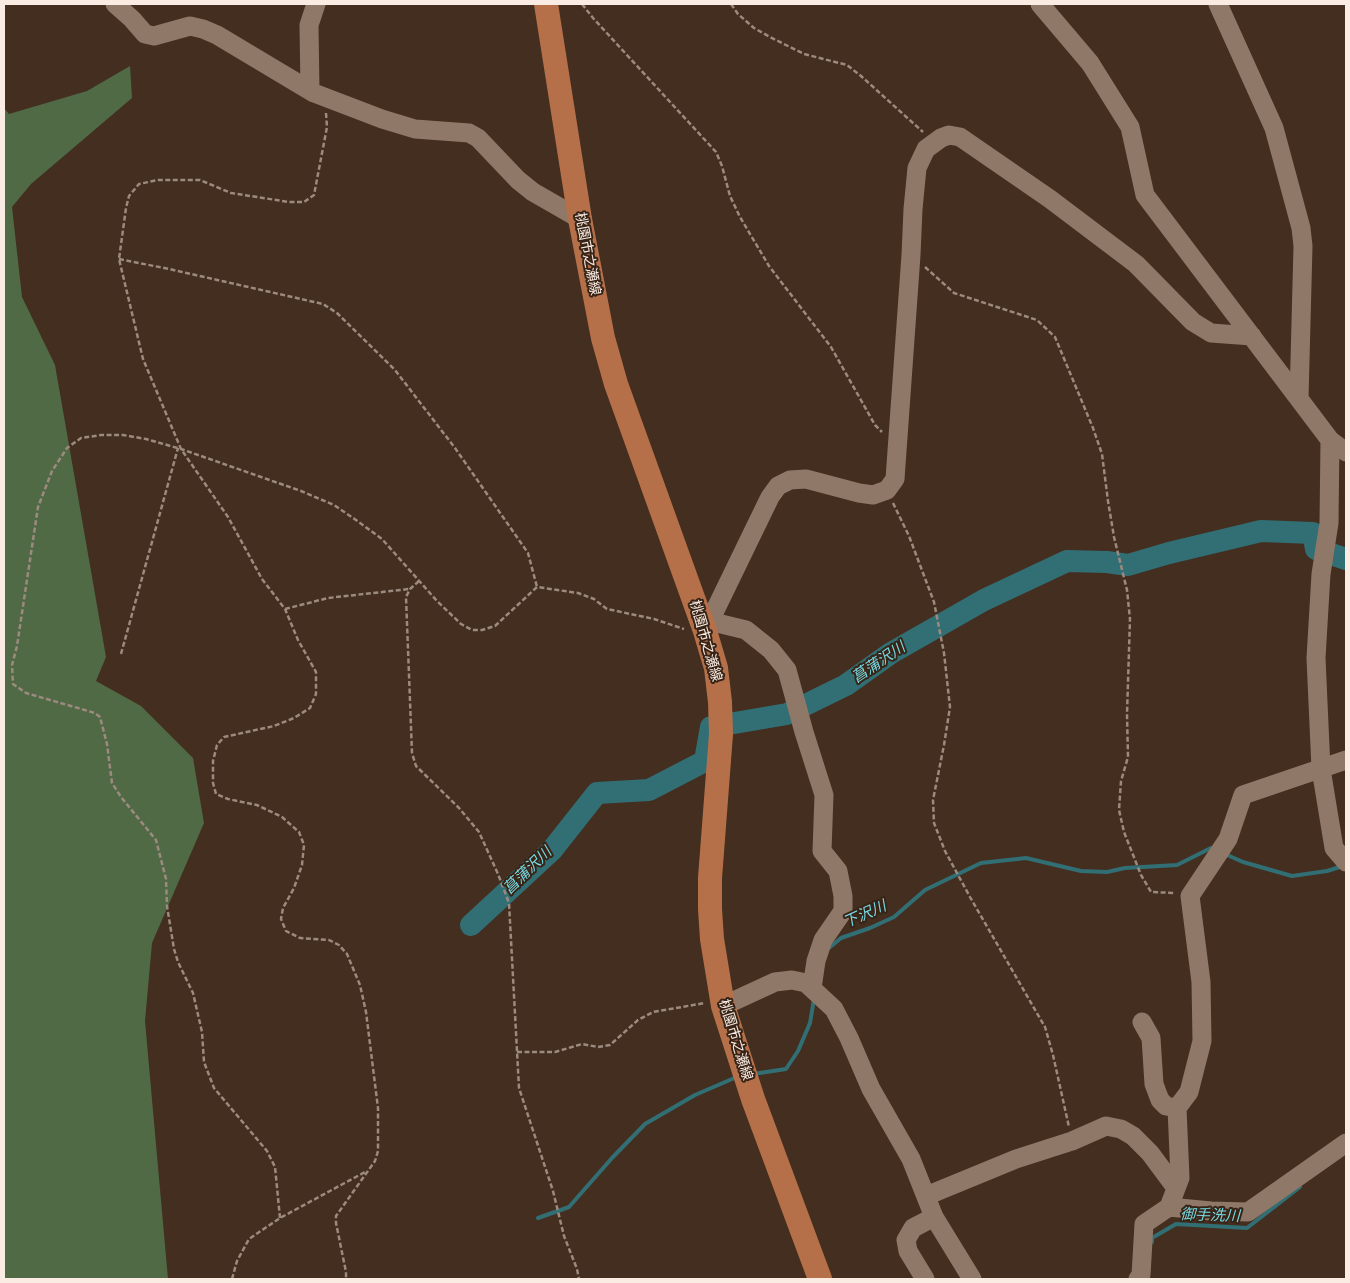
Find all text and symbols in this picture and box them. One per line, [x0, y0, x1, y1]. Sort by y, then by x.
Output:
street label: 桃園市之瀬線 [571, 211, 603, 297]
street label: 桃園市之瀬線 [685, 598, 725, 684]
water label: 菖蒲沢川 [849, 639, 909, 687]
water label: 菖蒲沢川 [500, 844, 556, 898]
water label: 下沢川 [841, 898, 889, 932]
street label: 桃園市之瀬線 [715, 997, 755, 1083]
water label: 御手洗川 [1180, 1206, 1240, 1226]

